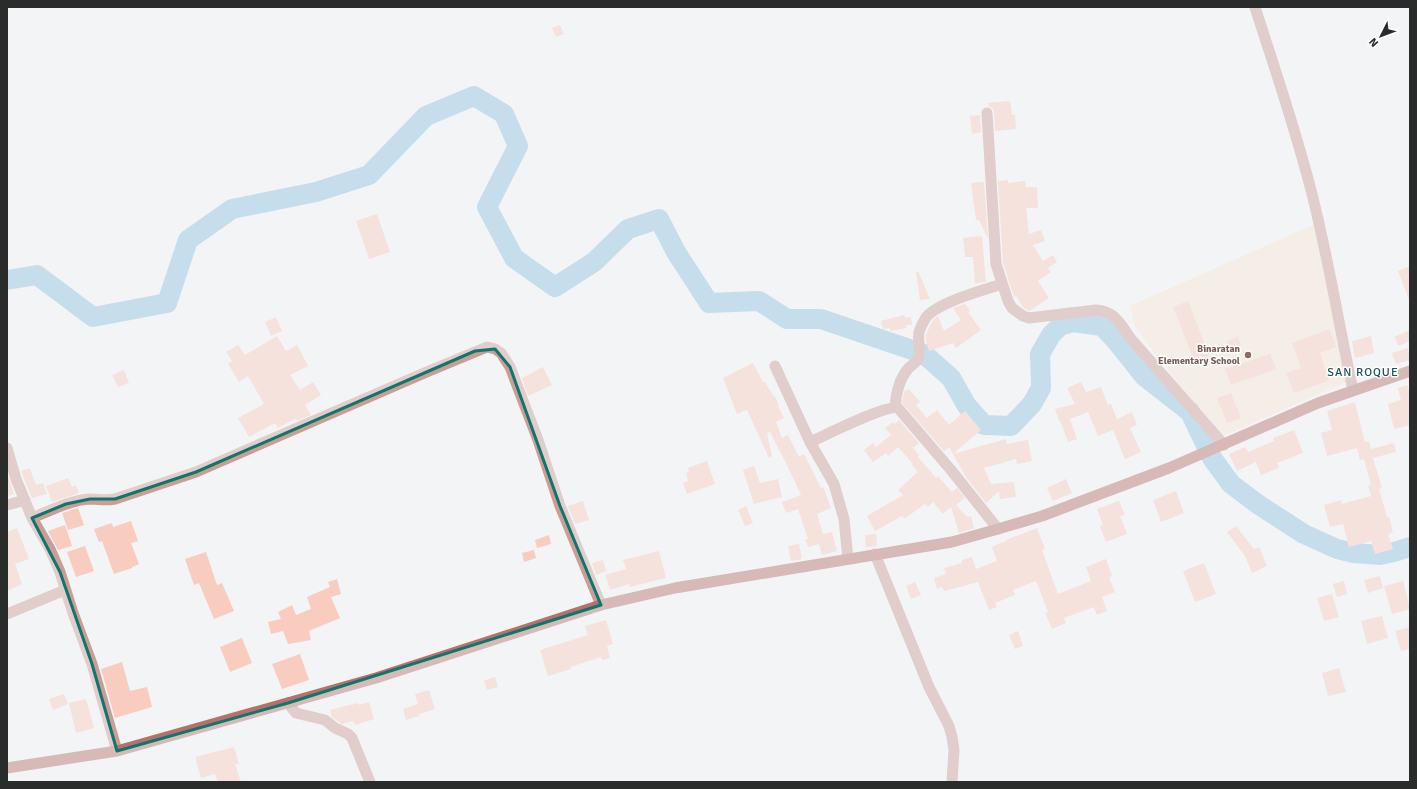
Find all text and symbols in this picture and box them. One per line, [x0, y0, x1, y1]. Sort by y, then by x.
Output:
north arrow [1361, 16, 1401, 56]
text: N [1367, 35, 1381, 50]
place label: Binaratan Elementary School [1158, 343, 1241, 367]
marker: Binaratan Elementary School [1243, 350, 1253, 360]
district label: SAN ROQUE [1327, 365, 1399, 380]

